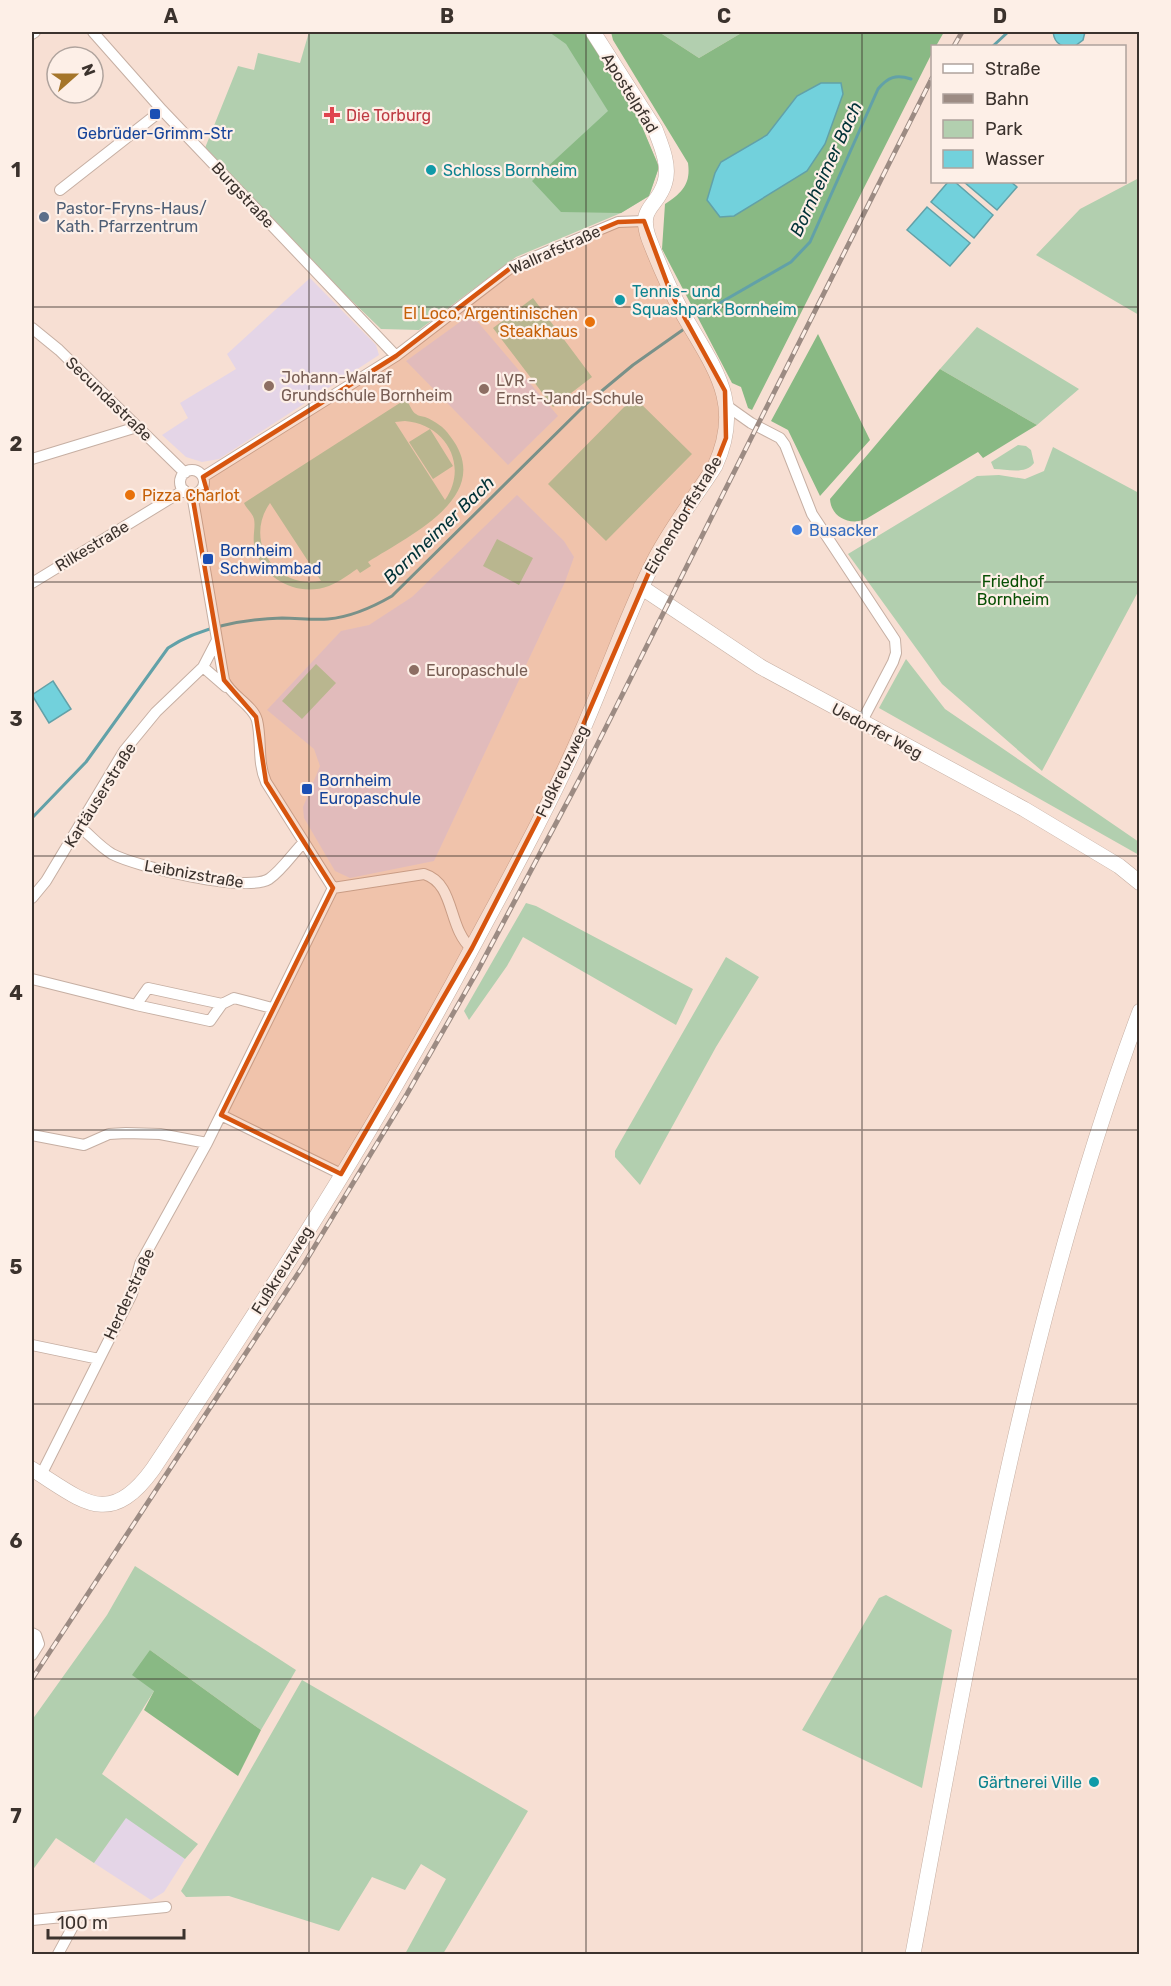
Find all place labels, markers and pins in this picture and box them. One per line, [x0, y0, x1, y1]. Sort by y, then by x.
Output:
marker: Die Torburg [323, 106, 341, 124]
place label: Die Torburg [346, 106, 431, 125]
marker: Gebrüder-Grimm-Str [148, 107, 162, 121]
place label: Gebrüder-Grimm-Str [77, 124, 233, 143]
place label: Schloss Bornheim [443, 161, 577, 180]
marker: Schloss Bornheim [424, 163, 438, 177]
place label: Pastor-Fryns-Haus/ Kath. Pfarrzentrum [56, 199, 207, 236]
marker: Pastor-Fryns-Haus/ Kath. Pfarrzentrum [37, 210, 51, 224]
place label: Tennis- und Squashpark Bornheim [632, 282, 797, 319]
marker: Tennis- und Squashpark Bornheim [613, 293, 627, 307]
place label: El Loco, Argentinischen Steakhaus [403, 304, 578, 341]
marker: El Loco, Argentinischen Steakhaus [583, 315, 597, 329]
place label: Johann-Walraf Grundschule Bornheim [281, 368, 452, 405]
place label: LVR - Ernst-Jandl-Schule [496, 371, 644, 408]
marker: Johann-Walraf Grundschule Bornheim [262, 379, 276, 393]
marker: LVR - Ernst-Jandl-Schule [477, 382, 491, 396]
place label: Pizza Charlot [142, 486, 240, 505]
marker: Pizza Charlot [123, 488, 137, 502]
place label: Busacker [809, 521, 878, 540]
marker: Busacker [790, 523, 804, 537]
place label: Bornheim Schwimmbad [220, 541, 321, 578]
marker: Bornheim Schwimmbad [201, 552, 215, 566]
place label: Europaschule [426, 661, 528, 680]
marker: Europaschule [407, 663, 421, 677]
place label: Bornheim Europaschule [319, 771, 421, 808]
marker: Bornheim Europaschule [300, 782, 314, 796]
place label: Gärtnerei Ville [978, 1773, 1082, 1792]
marker: Gärtnerei Ville [1087, 1775, 1101, 1789]

